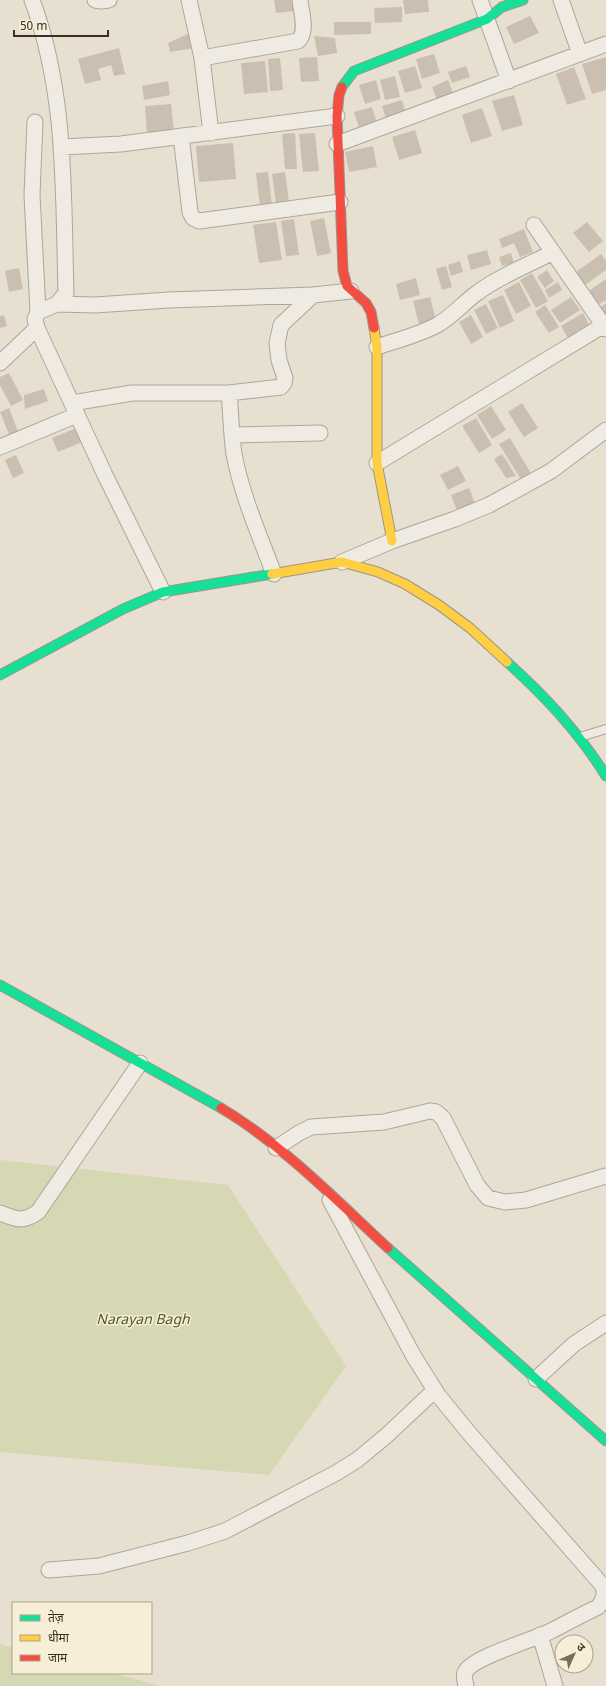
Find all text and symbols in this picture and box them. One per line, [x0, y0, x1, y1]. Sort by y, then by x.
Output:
scale bar [14, 12, 108, 38]
text: 50 m [20, 19, 48, 35]
park label: Narayan Bagh [96, 1311, 190, 1330]
legend [12, 1602, 152, 1674]
text: तेज़ [48, 1610, 65, 1627]
text: धीमा [48, 1630, 70, 1647]
north arrow [554, 1634, 594, 1674]
text: उ [573, 1640, 588, 1655]
text: जाम [48, 1651, 68, 1667]

